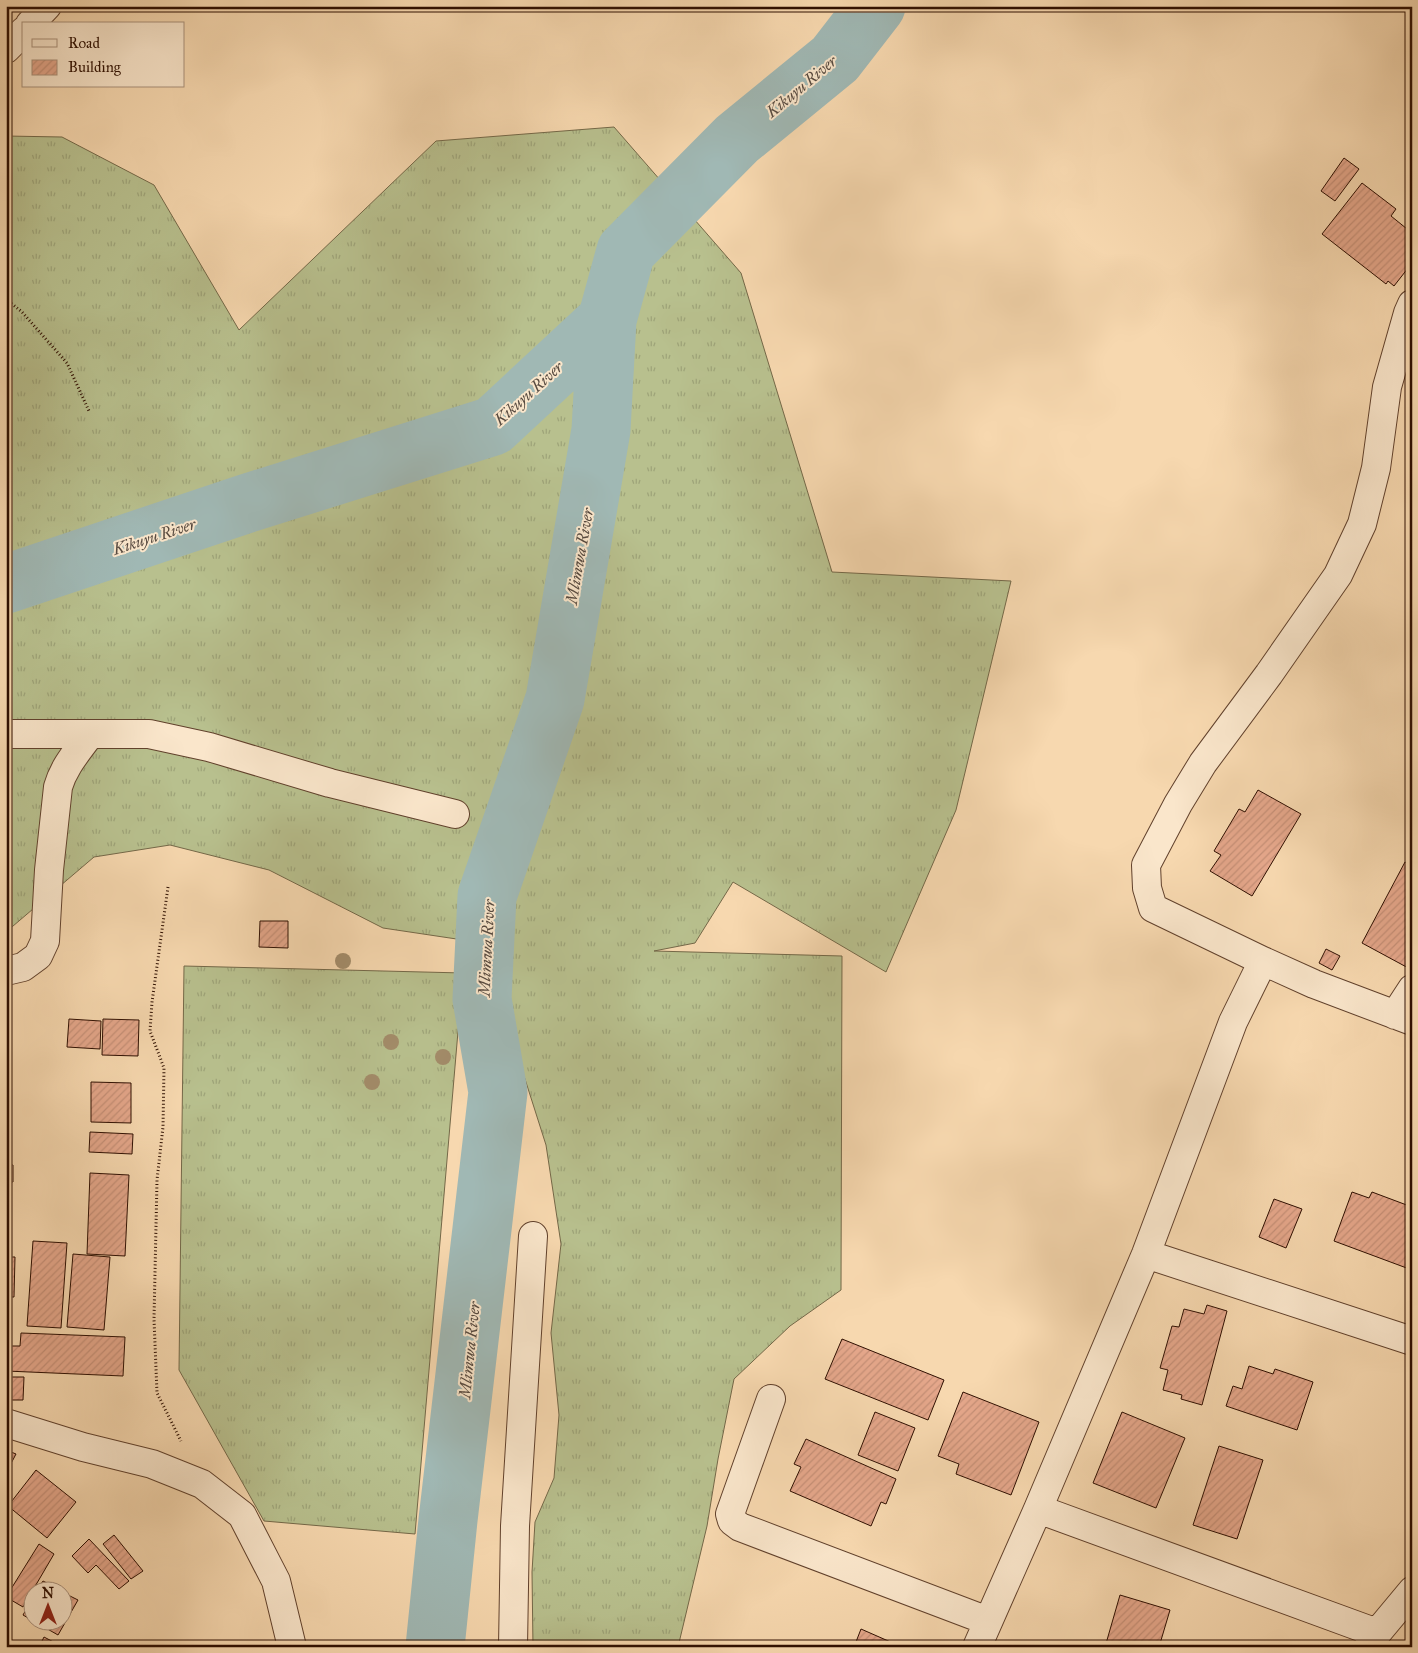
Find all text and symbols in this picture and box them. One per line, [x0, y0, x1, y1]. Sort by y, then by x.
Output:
legend [22, 22, 185, 88]
text: Road [68, 34, 100, 52]
water label: Kikuyu River [761, 51, 841, 122]
text: Building [68, 58, 122, 76]
water label: Kikuyu River [489, 357, 568, 430]
water label: Mlimwa River [561, 505, 598, 608]
water label: Kikuyu River [109, 514, 199, 559]
water label: Mlimwa River [474, 898, 499, 999]
water label: Mlimwa River [455, 1299, 484, 1401]
north arrow [22, 1580, 72, 1630]
text: N [42, 1585, 54, 1602]

